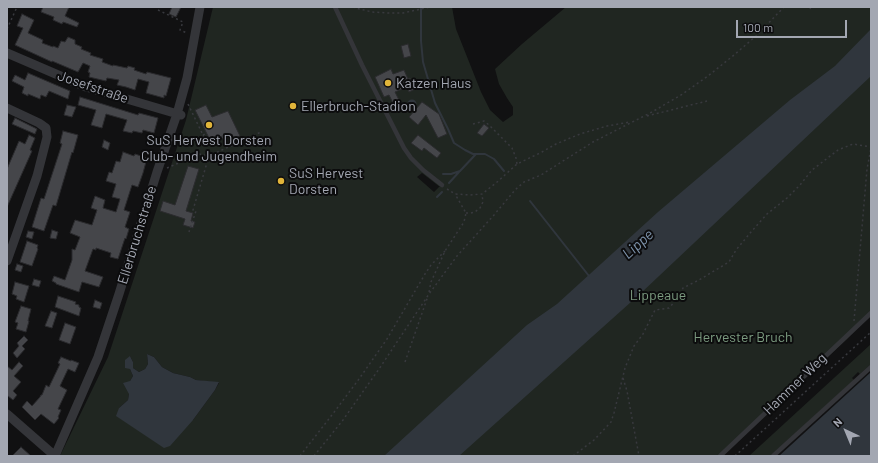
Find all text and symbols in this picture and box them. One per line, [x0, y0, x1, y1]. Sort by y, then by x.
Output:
scale bar [738, 12, 849, 38]
text: 100 m [743, 20, 773, 34]
street label: Josefstraße [55, 67, 131, 107]
place label: Katzen Haus [396, 75, 471, 91]
marker: Katzen Haus [383, 78, 393, 88]
place label: Ellerbruch-Stadion [301, 98, 416, 114]
marker: Ellerbruch-Stadion [288, 101, 298, 111]
marker: SuS Hervest Dorsten Club- und Jugendheim [204, 120, 214, 130]
place label: SuS Hervest Dorsten Club- und Jugendheim [141, 132, 277, 164]
place label: SuS Hervest Dorsten [289, 165, 363, 198]
marker: SuS Hervest Dorsten [276, 176, 286, 186]
street label: Ellerbruchstraße [114, 184, 160, 286]
water label: Lippe [619, 225, 657, 263]
park label: Lippeaue [630, 287, 686, 303]
park label: Hervester Bruch [693, 329, 793, 345]
street label: Hammer Weg [760, 350, 830, 418]
north arrow [826, 411, 866, 451]
text: N [830, 415, 844, 429]

